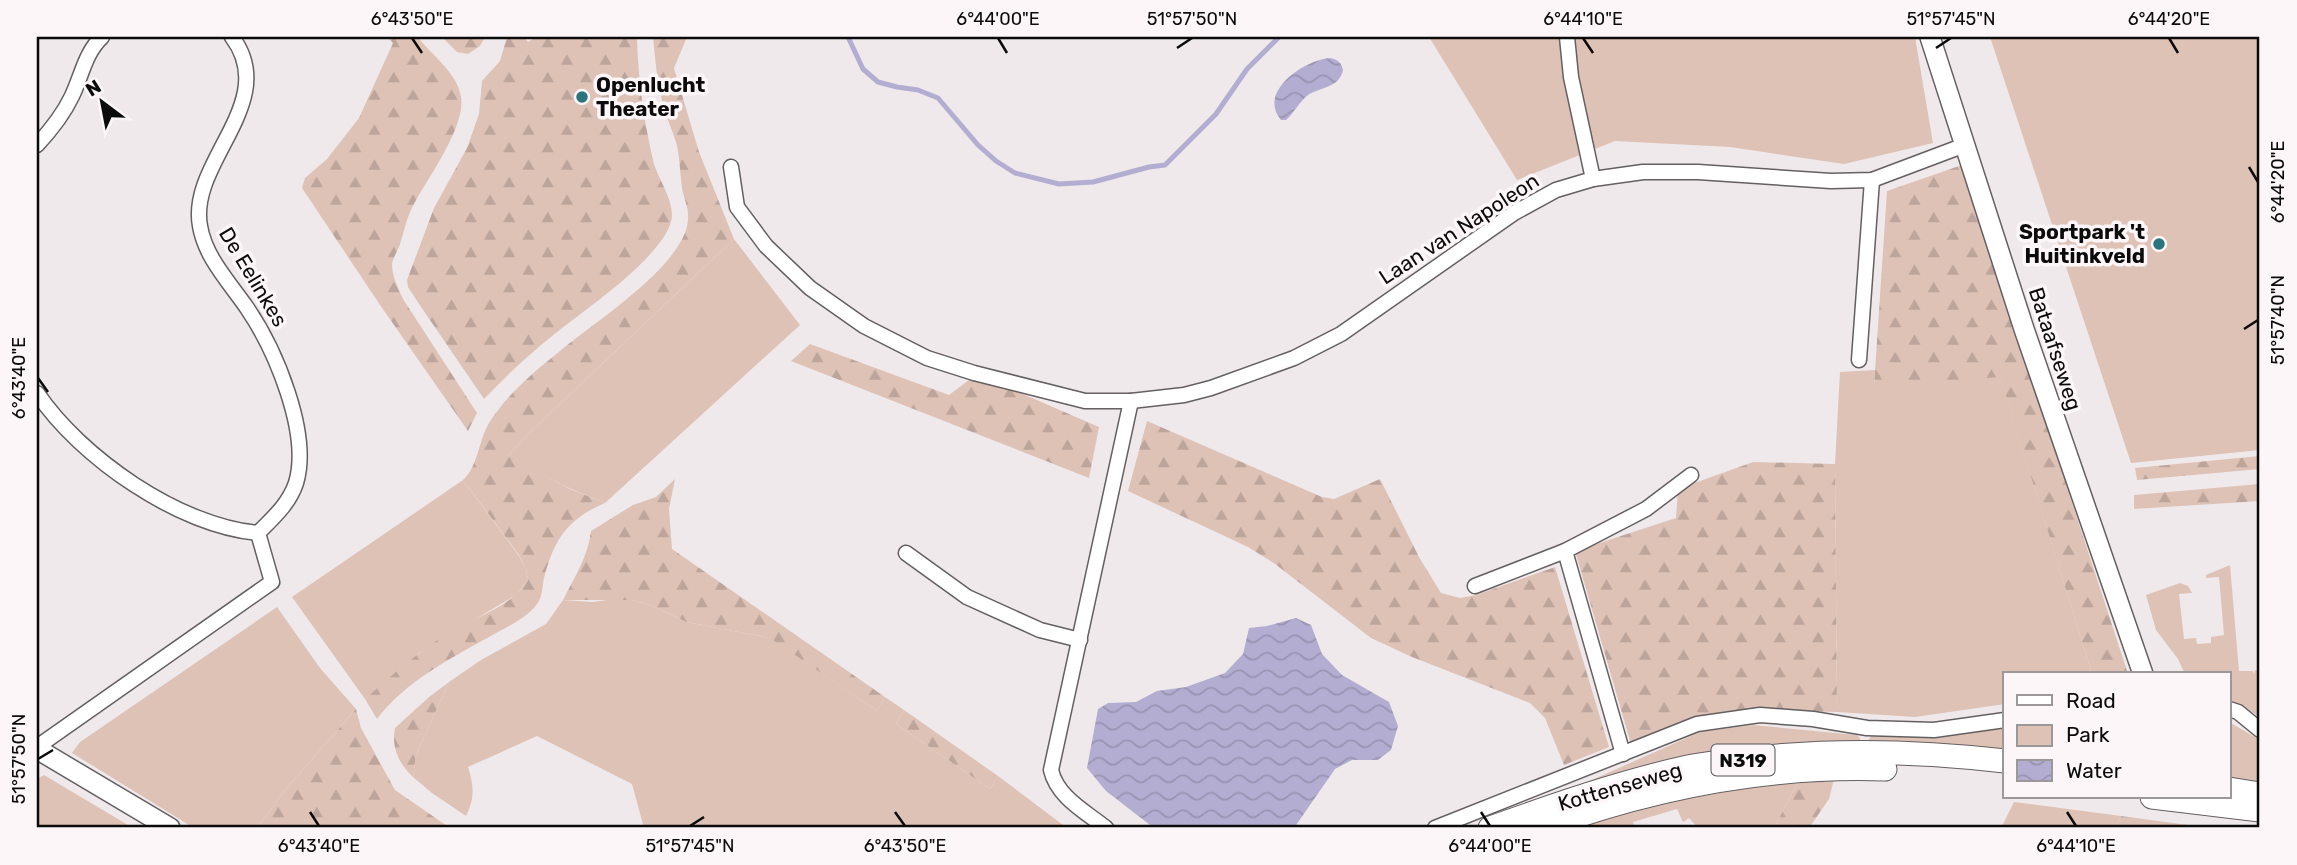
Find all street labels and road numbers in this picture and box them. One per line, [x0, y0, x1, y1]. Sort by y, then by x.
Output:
street label: Laan van Napoleon [1374, 168, 1543, 290]
street label: De Eelinkes [214, 223, 293, 331]
street label: Bataafseweg [2024, 284, 2087, 414]
road number: N319 [1712, 744, 1774, 776]
street label: Kottenseweg [1555, 757, 1685, 816]

